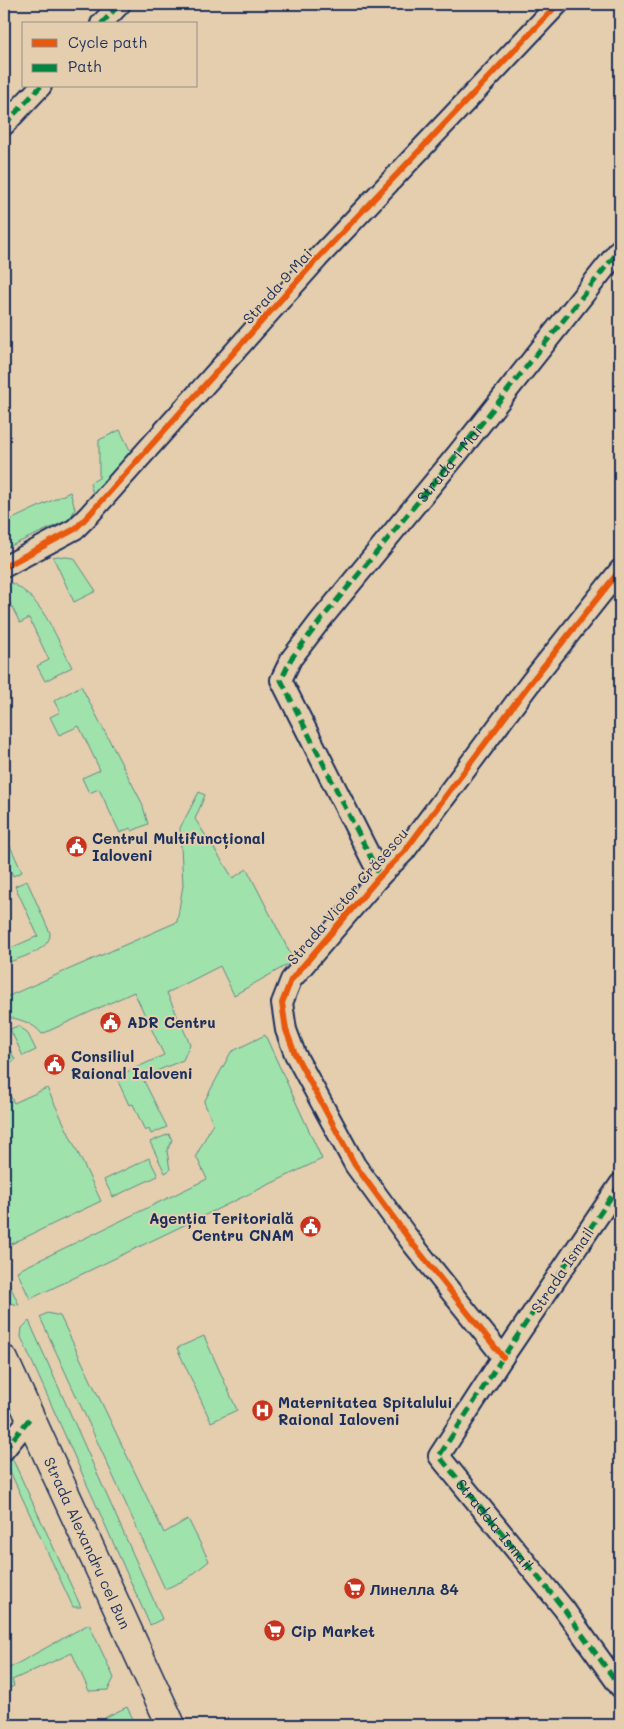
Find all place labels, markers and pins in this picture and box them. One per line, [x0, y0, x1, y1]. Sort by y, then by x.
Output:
place label: Centrul Multifuncțional Ialoveni [92, 828, 265, 865]
public building icon: Centrul Multifuncțional Ialoveni [64, 835, 88, 859]
public building icon: ADR Centru [99, 1010, 123, 1034]
place label: ADR Centru [127, 1012, 216, 1032]
place label: Consiliul Raional Ialoveni [71, 1046, 193, 1083]
public building icon: Consiliul Raional Ialoveni [43, 1053, 67, 1077]
place label: Agenția Teritorială Centru CNAM [149, 1208, 294, 1245]
public building icon: Agenția Teritorială Centru CNAM [298, 1215, 322, 1239]
place label: Maternitatea Spitalului Raional Ialoveni [278, 1392, 453, 1429]
hospital icon: Maternitatea Spitalului Raional Ialoveni [250, 1399, 274, 1423]
supermarket icon: Линелла 84 [342, 1577, 366, 1601]
place label: Линелла 84 [370, 1579, 459, 1599]
supermarket icon: Cip Market [263, 1619, 287, 1643]
place label: Cip Market [291, 1621, 375, 1641]

